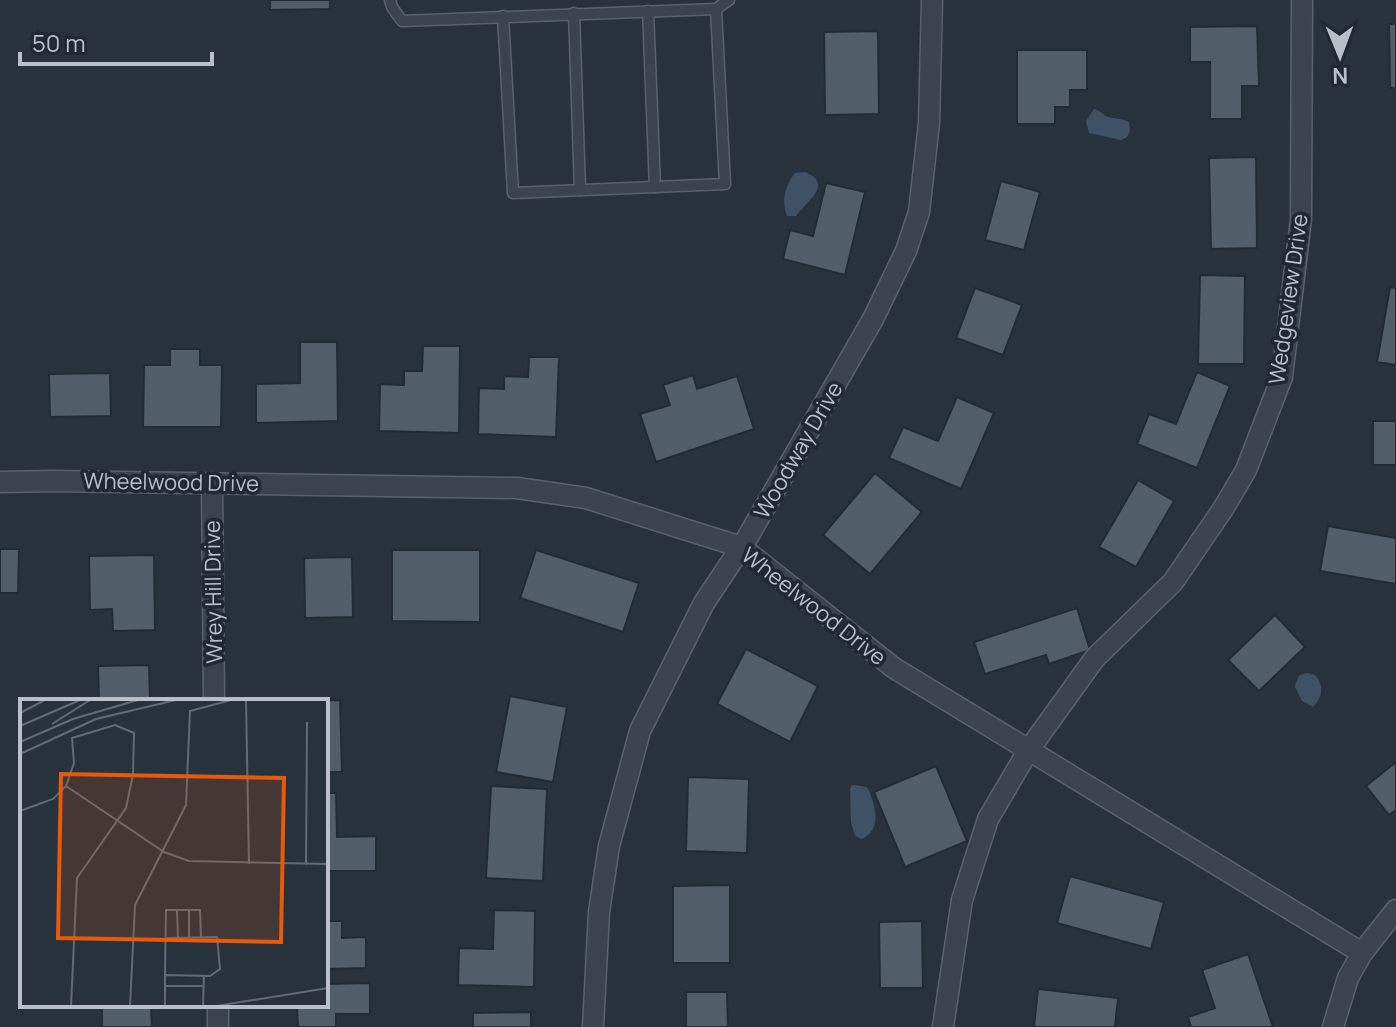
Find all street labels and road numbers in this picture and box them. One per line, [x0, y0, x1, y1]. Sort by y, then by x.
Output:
street label: Wedgeview Drive [1261, 212, 1315, 386]
street label: Woodway Drive [747, 376, 849, 524]
street label: Wheelwood Drive [83, 465, 259, 499]
street label: Wrey Hill Drive [197, 520, 229, 664]
street label: Wheelwood Drive [735, 540, 893, 672]

